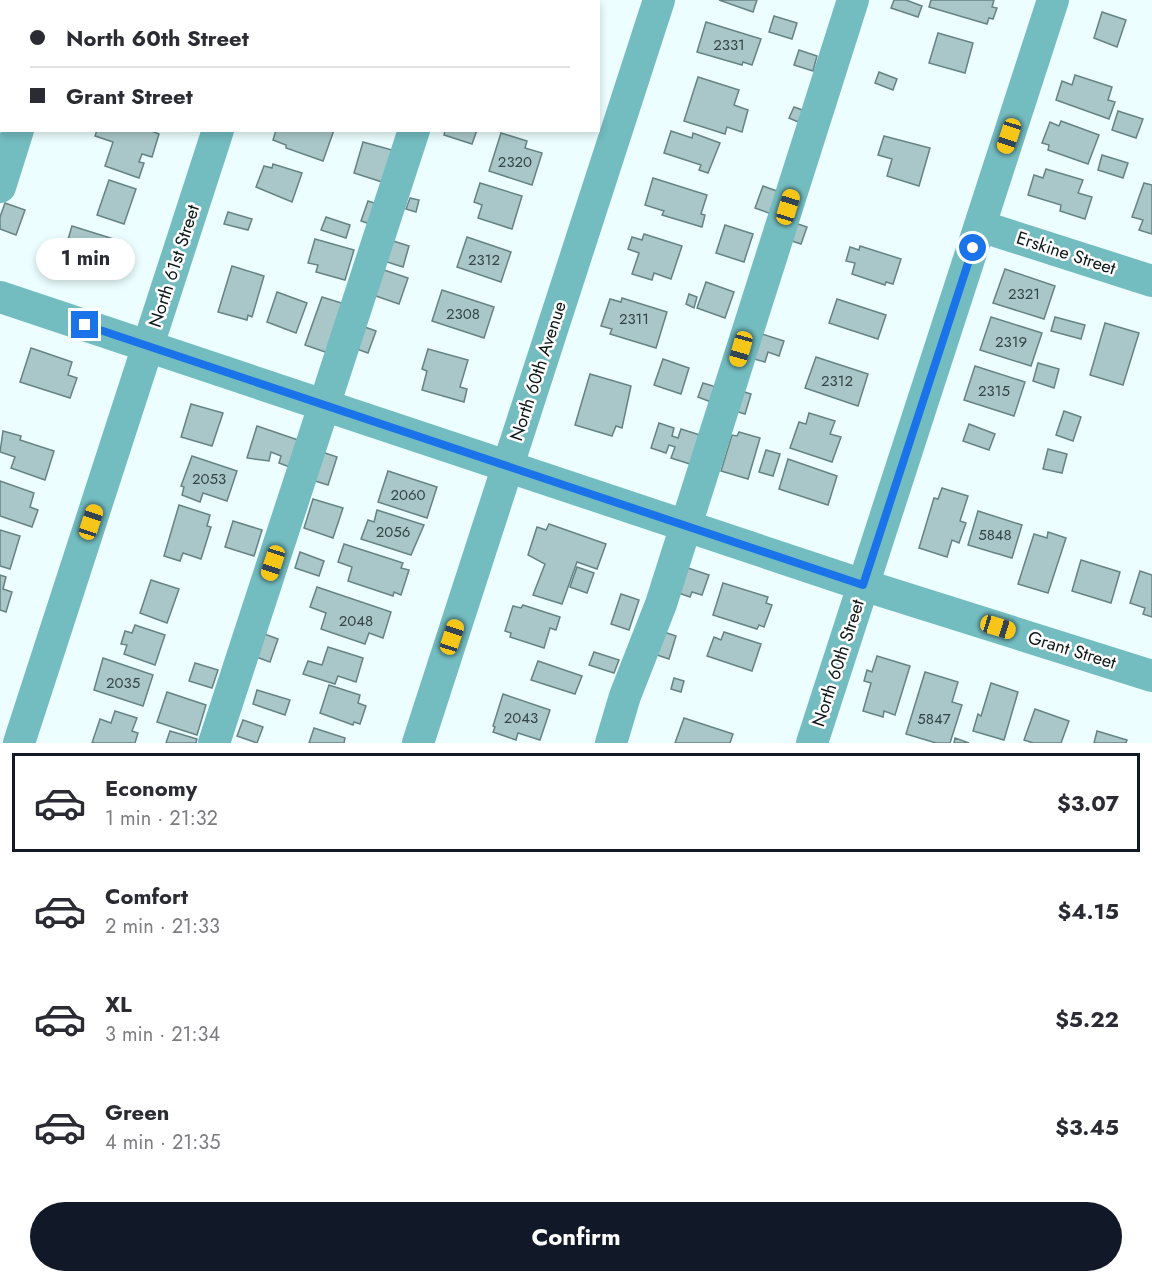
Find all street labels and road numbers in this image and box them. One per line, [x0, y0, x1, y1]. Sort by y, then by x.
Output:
street label: North 61st Street [142, 201, 206, 331]
street label: Erskine Street [1013, 225, 1120, 281]
street label: North 60th Avenue [503, 298, 573, 444]
street label: North 60th Street [805, 595, 871, 730]
street label: Grant Street [1025, 624, 1120, 676]

